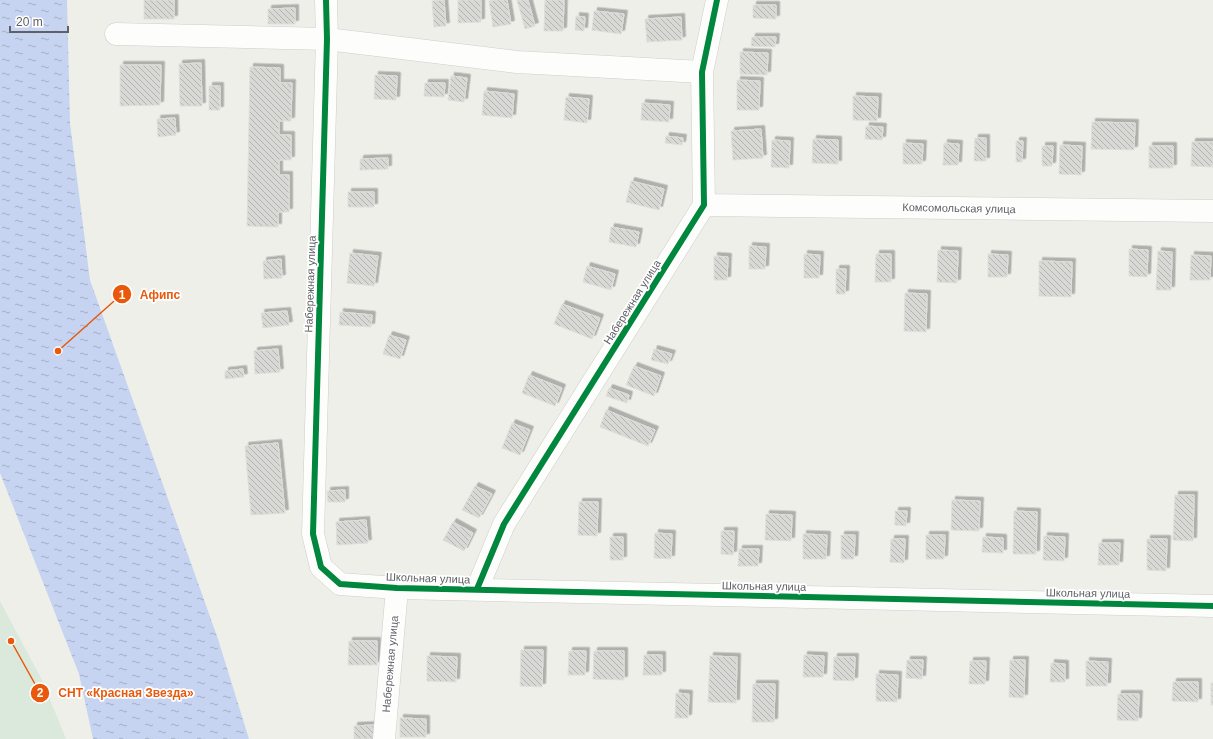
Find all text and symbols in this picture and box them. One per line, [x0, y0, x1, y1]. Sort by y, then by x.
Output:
scale bar [10, 8, 68, 34]
text: 20 m [16, 15, 43, 29]
street label: Комсомольская улица [902, 201, 1017, 215]
street label: Набережная улица [302, 234, 318, 333]
street label: Набережная улица [601, 257, 663, 346]
callout: Афипс [112, 282, 189, 306]
text: 1 [119, 288, 126, 302]
text: Афипс [140, 288, 181, 302]
street label: Школьная улица [386, 571, 471, 586]
street label: Школьная улица [722, 579, 807, 593]
street label: Школьная улица [1046, 586, 1131, 600]
street label: Набережная улица [380, 614, 400, 713]
callout: СНТ «Красная Звезда» [30, 681, 202, 705]
text: 2 [37, 686, 44, 700]
text: СНТ «Красная Звезда» [58, 686, 194, 700]

